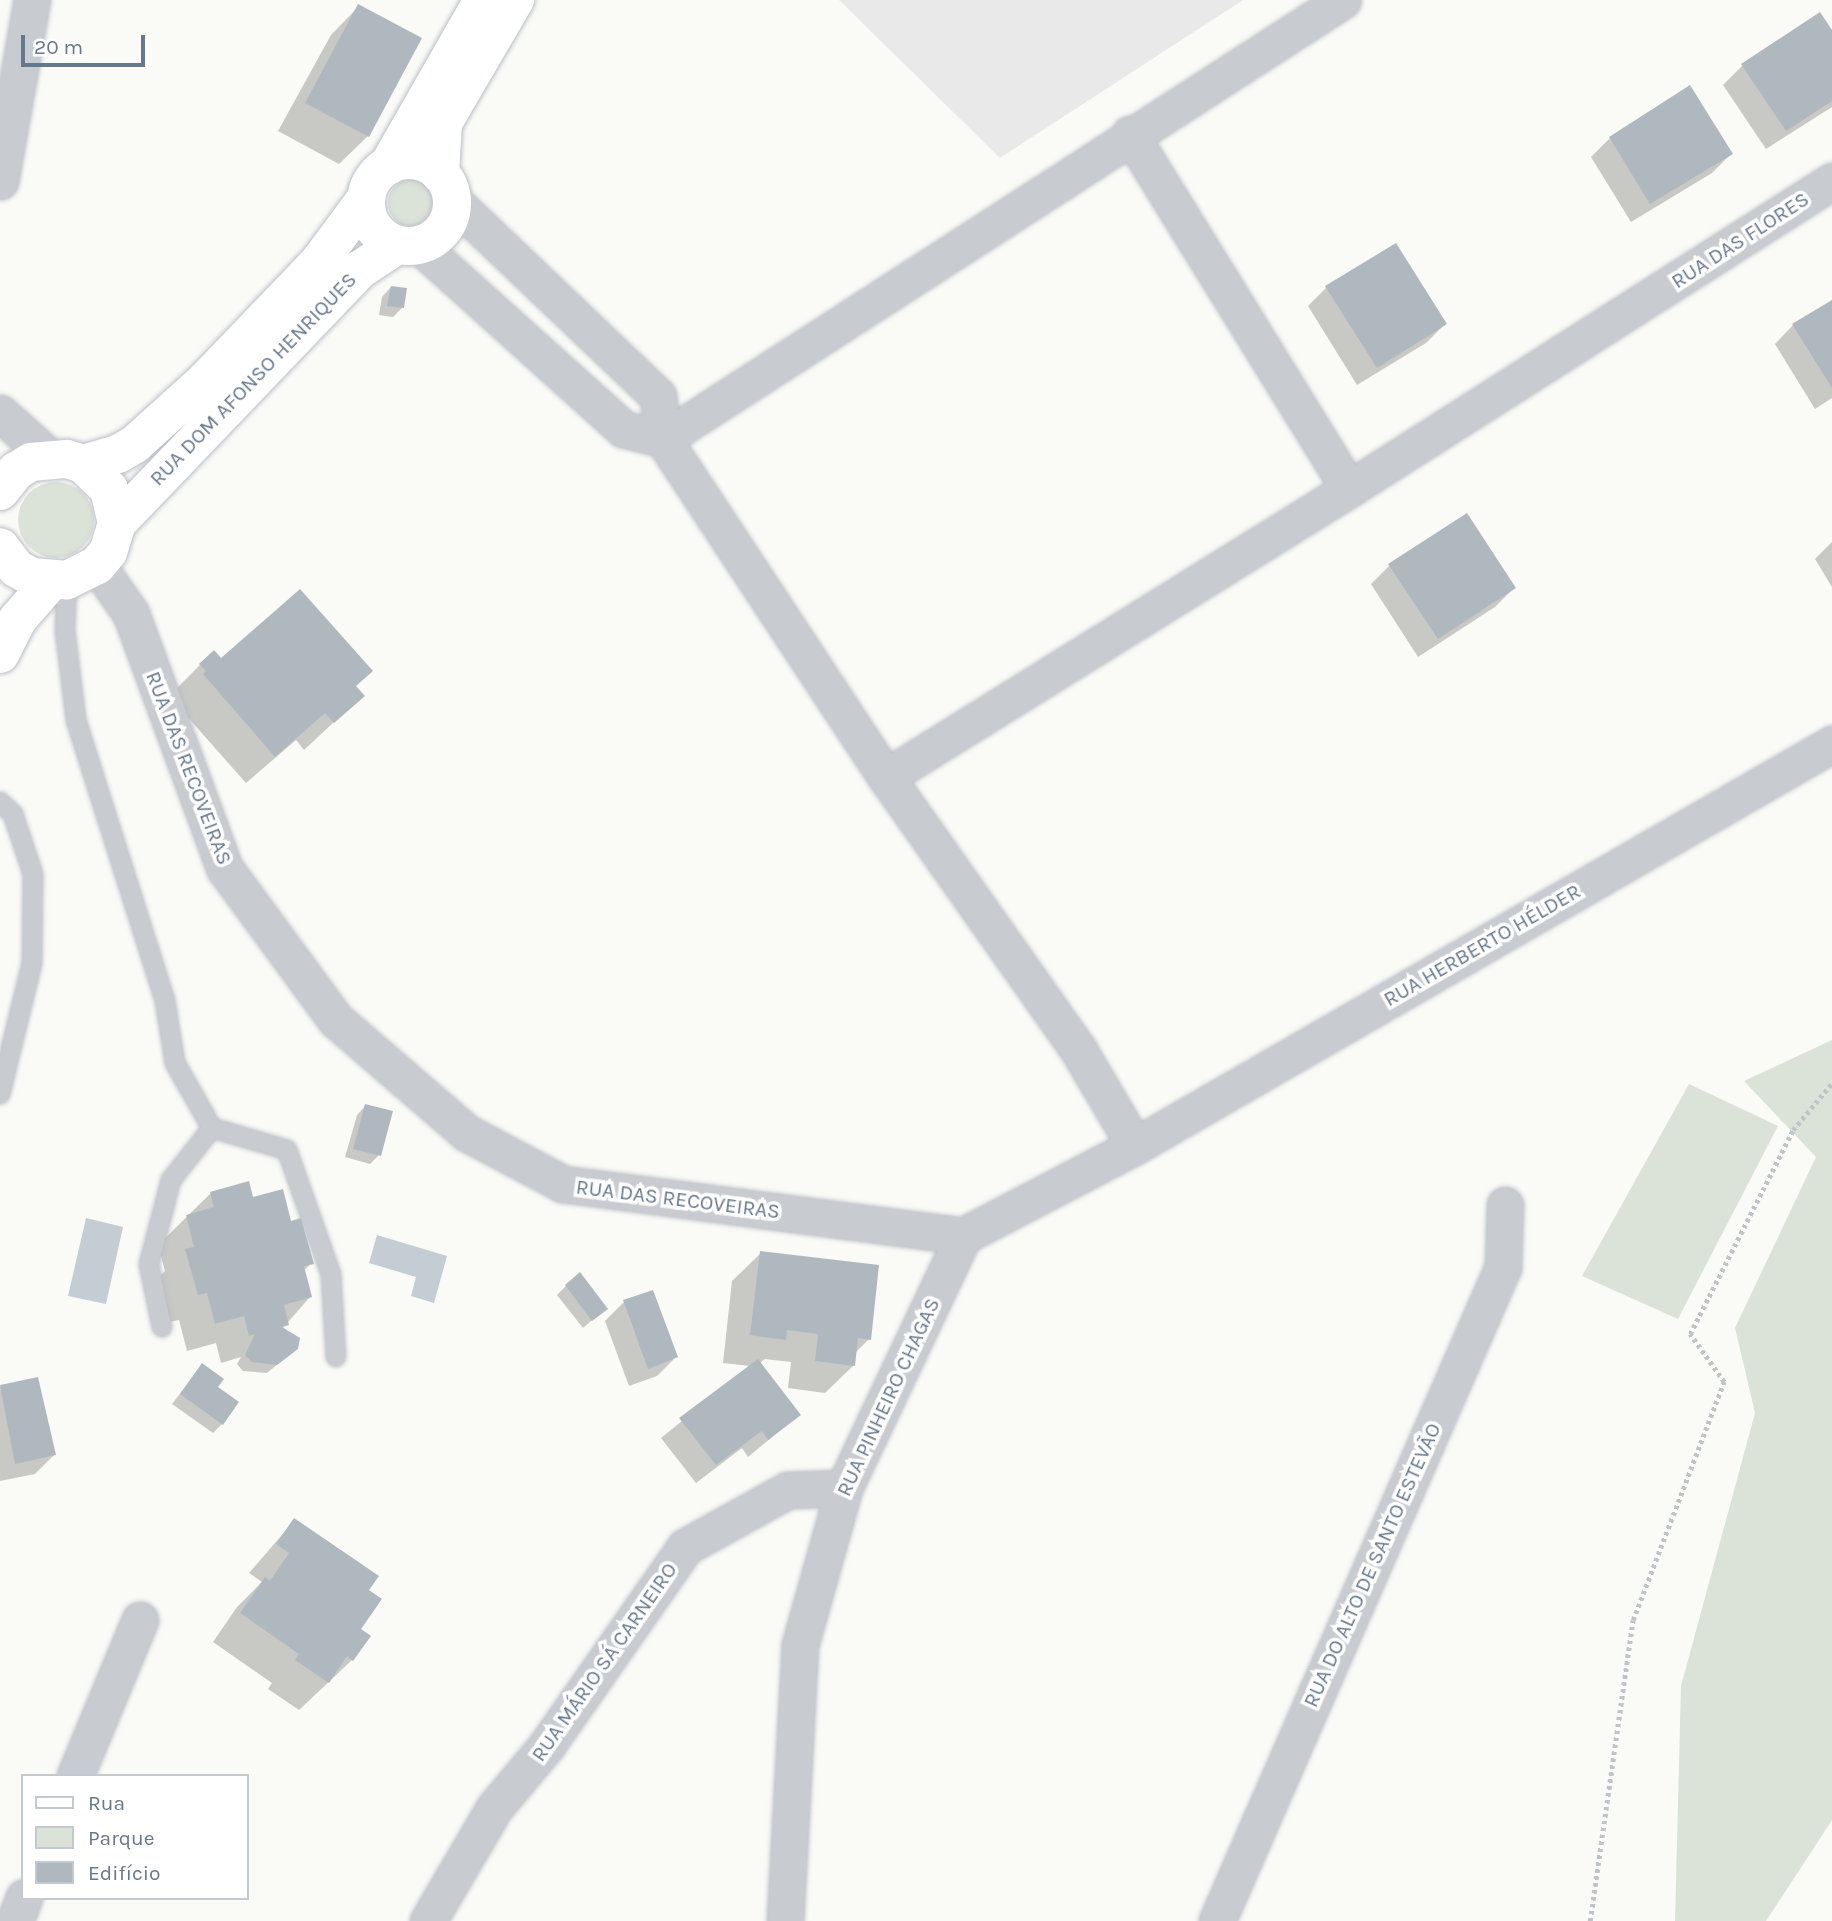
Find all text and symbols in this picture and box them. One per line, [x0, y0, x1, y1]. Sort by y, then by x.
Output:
scale bar [24, 21, 149, 65]
text: 20 m [34, 35, 83, 59]
street label: RUA DAS FLORES [1666, 186, 1814, 294]
street label: RUA DOM AFONSO HENRIQUES [144, 267, 362, 491]
street label: RUA DAS RECOVEIRAS [140, 668, 238, 868]
street label: RUA HERBERTO HÉLDER [1379, 878, 1585, 1012]
street label: RUA DAS RECOVEIRAS [575, 1174, 781, 1224]
street label: RUA PINHEIRO CHAGAS [831, 1294, 945, 1500]
street label: RUA DO ALTO DE SANTO ESTEVÃO [1298, 1419, 1446, 1711]
street label: RUA MÁRIO SÁ CARNEIRO [526, 1558, 682, 1766]
legend [21, 1774, 248, 1900]
text: Rua [88, 1791, 125, 1815]
text: Parque [88, 1826, 155, 1850]
text: Edifício [88, 1861, 161, 1885]

